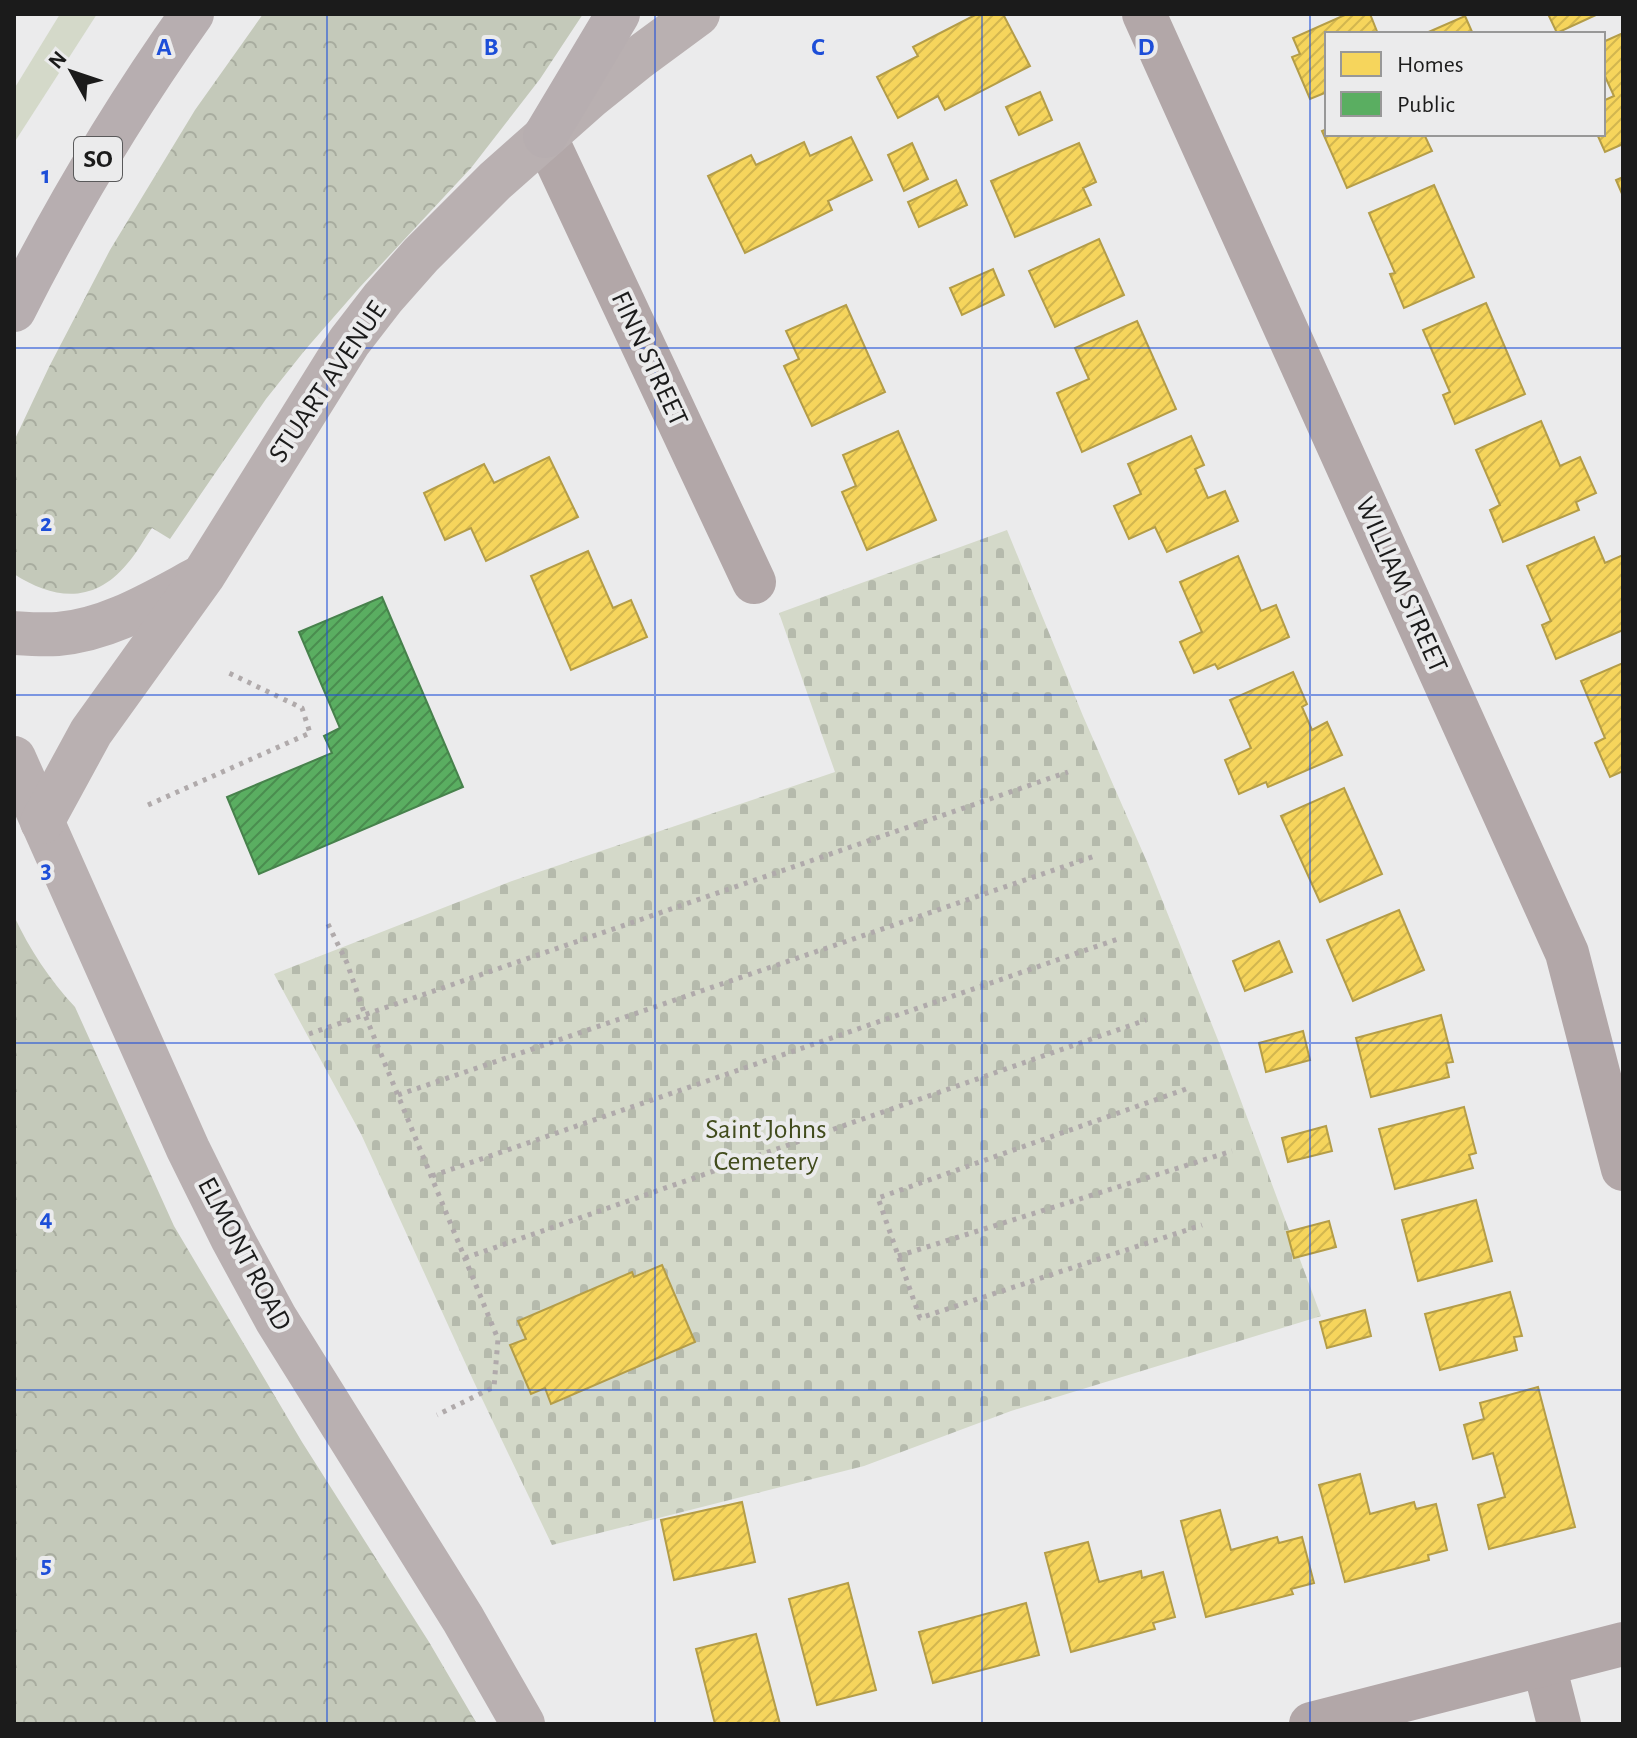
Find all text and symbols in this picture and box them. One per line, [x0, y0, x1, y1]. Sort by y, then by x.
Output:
north arrow [32, 32, 112, 112]
legend [1325, 32, 1605, 136]
text: A [156, 34, 172, 60]
text: B [483, 34, 499, 60]
text: C [811, 34, 825, 60]
text: D [1137, 34, 1155, 60]
text: N [44, 47, 71, 73]
text: Homes [1397, 53, 1464, 77]
text: Public [1397, 93, 1455, 117]
road number: SO [74, 137, 122, 181]
text: 1 [41, 162, 51, 188]
street label: FINN STREET [606, 287, 693, 431]
street label: STUART AVENUE [264, 296, 392, 468]
street label: WILLIAM STREET [1350, 493, 1452, 677]
text: 2 [40, 510, 52, 536]
text: 3 [40, 857, 52, 883]
park label: Saint Johns Cemetery [705, 1116, 827, 1176]
street label: ELMONT ROAD [192, 1173, 296, 1335]
text: 4 [39, 1205, 53, 1231]
text: 5 [40, 1552, 52, 1578]

